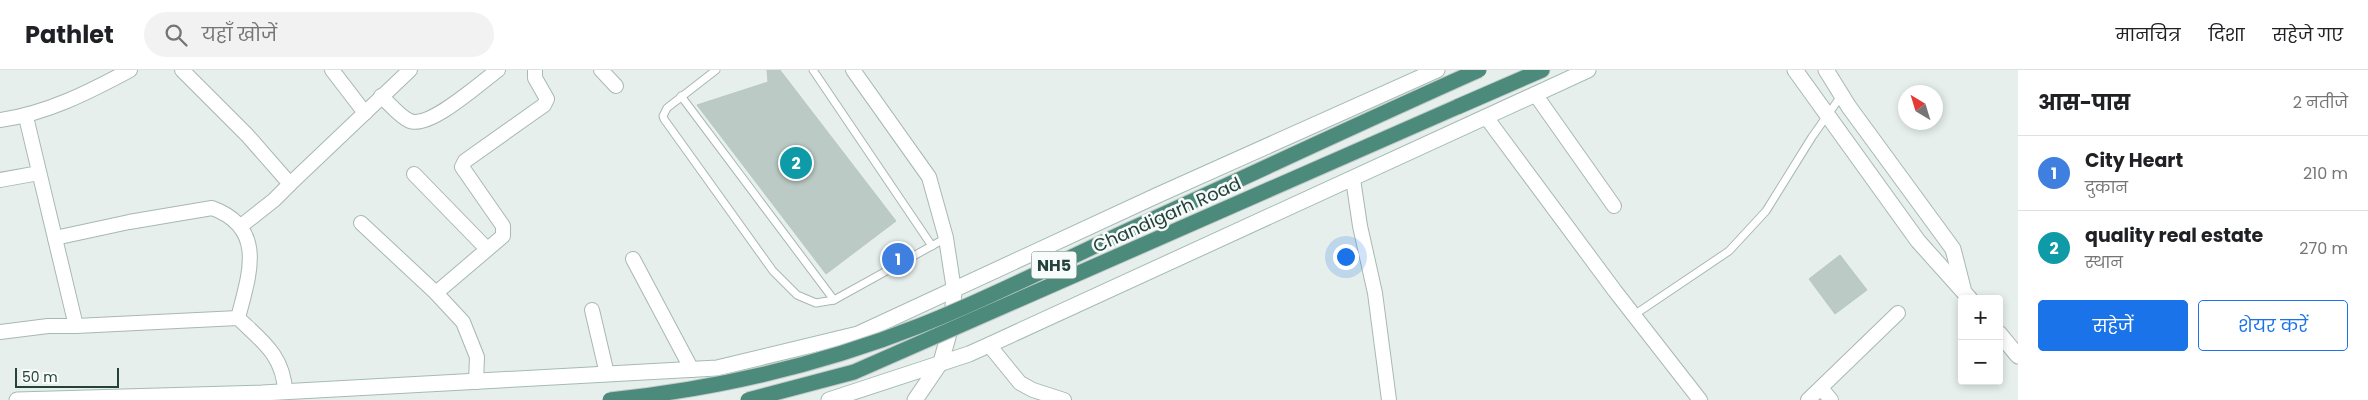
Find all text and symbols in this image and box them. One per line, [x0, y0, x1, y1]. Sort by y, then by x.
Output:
search box [144, 12, 494, 57]
text: Pathlet [25, 18, 114, 51]
icon: search [162, 21, 190, 49]
text: यहाँ खोजें [202, 21, 277, 48]
text: मानचित्र [2116, 22, 2180, 47]
text: दिशा [2208, 22, 2245, 47]
text: सहेजे गए [2273, 22, 2343, 47]
north arrow [1898, 85, 1943, 130]
text: आस-पास [2038, 88, 2130, 117]
text: 2 नतीजे [2293, 91, 2348, 114]
pin: 2 [780, 144, 812, 182]
text: City Heart [2085, 147, 2183, 174]
text: 1 [2051, 162, 2057, 185]
text: 210 m [2303, 162, 2348, 185]
street label: Chandigarh Road [1089, 171, 1245, 258]
text: दुकान [2085, 176, 2128, 199]
text: quality real estate [2085, 222, 2263, 249]
text: 2 [2049, 237, 2059, 260]
text: 270 m [2299, 237, 2348, 260]
pin: 1 [882, 240, 914, 278]
your location [1333, 244, 1359, 270]
text: स्थान [2085, 251, 2123, 274]
road number: NH5 [1032, 252, 1076, 278]
map controls [1958, 295, 2003, 385]
button: + [1958, 295, 2003, 340]
button: सहेजें [2038, 300, 2188, 351]
button: शेयर करें [2198, 300, 2348, 351]
button: − [1958, 340, 2003, 385]
scale bar [15, 365, 119, 388]
text: 50 m [22, 367, 58, 387]

